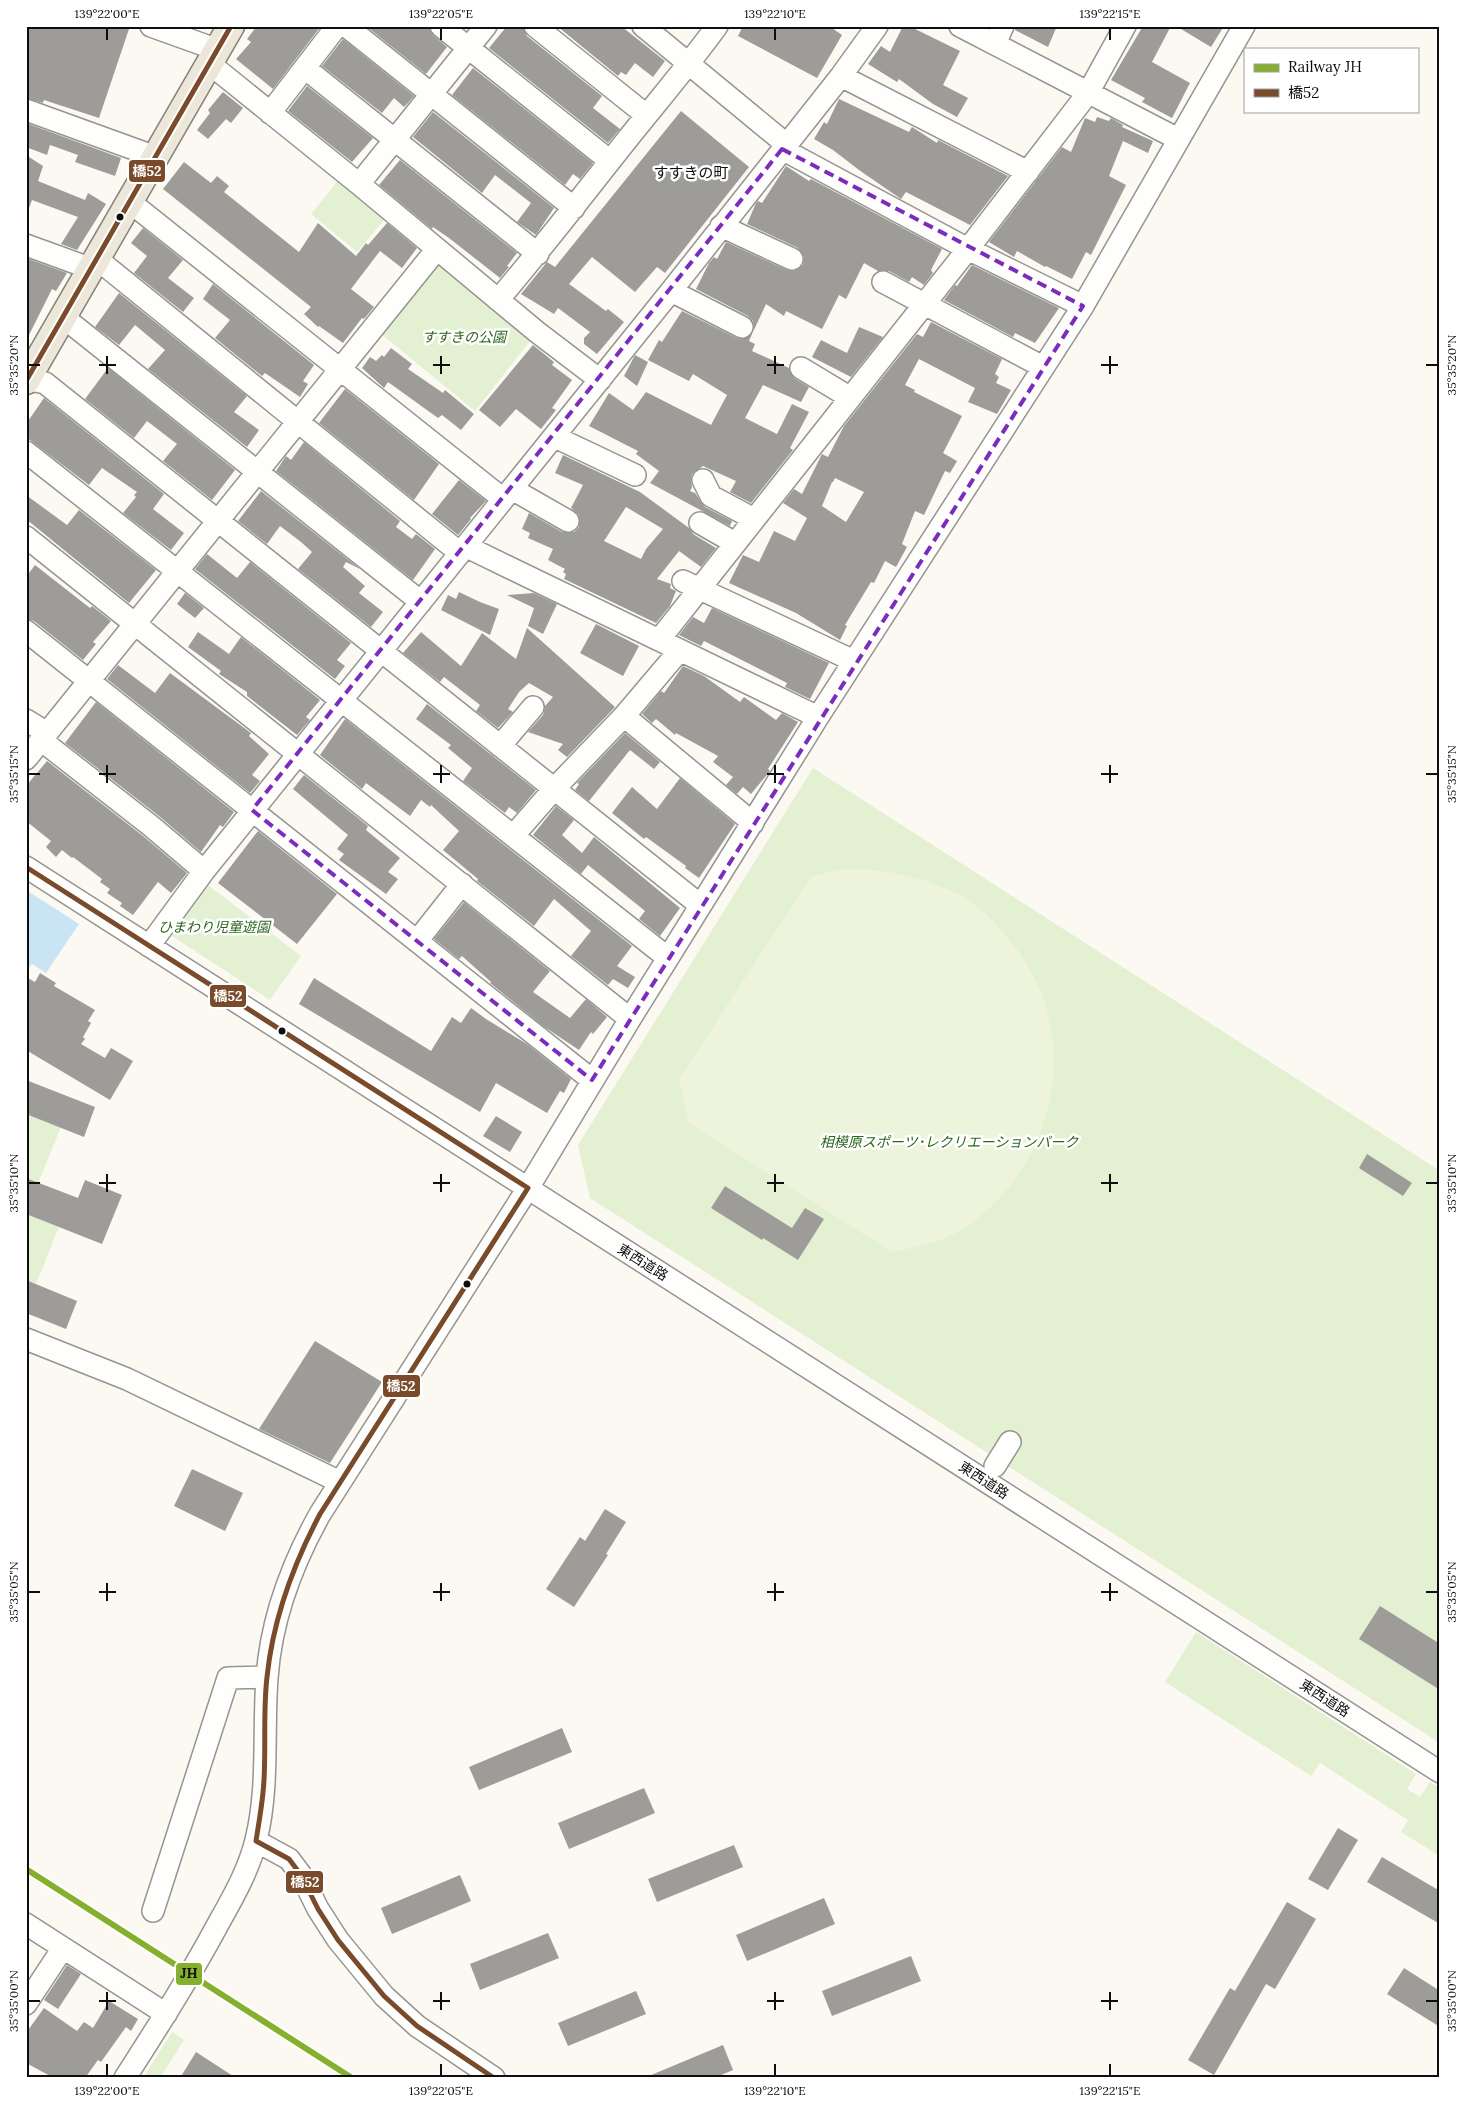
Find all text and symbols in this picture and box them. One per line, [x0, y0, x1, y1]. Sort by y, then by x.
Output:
text: 139°22'00"E [75, 6, 139, 21]
text: 139°22'05"E [409, 6, 473, 21]
text: 139°22'10"E [744, 6, 806, 21]
text: 139°22'15"E [1080, 6, 1140, 21]
legend [1244, 48, 1418, 112]
text: Railway JH [1288, 57, 1362, 76]
text: 橋52 [1288, 83, 1319, 102]
line badge: 橋52 [128, 159, 166, 183]
text: 橋52 [132, 162, 162, 180]
district label: すすきの町 [653, 163, 729, 182]
unlabelled marker [115, 212, 125, 222]
park label: すすきの公園 [422, 328, 508, 346]
text: 35°35'20"N [6, 335, 21, 396]
text: 35°35'20"N [1444, 335, 1459, 396]
text: 35°35'15"N [6, 745, 21, 803]
text: 35°35'15"N [1444, 745, 1459, 803]
park label: ひまわり児童遊園 [158, 918, 272, 936]
line badge: 橋52 [209, 984, 247, 1008]
text: 橋52 [213, 987, 243, 1005]
unlabelled marker [277, 1026, 287, 1036]
park label: 相模原スポーツ･レクリエーションパーク [820, 1133, 1079, 1151]
text: 35°35'10"N [6, 1154, 21, 1212]
text: 35°35'10"N [1444, 1154, 1459, 1212]
street label: 東西道路 [614, 1240, 672, 1284]
unlabelled marker [462, 1279, 472, 1289]
line badge: 橋52 [382, 1374, 421, 1398]
text: 橋52 [386, 1377, 416, 1395]
street label: 東西道路 [956, 1457, 1012, 1503]
text: 35°35'05"N [6, 1561, 21, 1623]
text: 35°35'05"N [1444, 1561, 1459, 1623]
street label: 東西道路 [1297, 1675, 1353, 1721]
line badge: 橋52 [285, 1870, 324, 1894]
text: 橋52 [290, 1873, 320, 1891]
line badge: JH [175, 1962, 203, 1986]
text: JH [180, 1964, 198, 1982]
text: 35°35'00"N [6, 1970, 21, 2032]
text: 35°35'00"N [1444, 1970, 1459, 2032]
text: 139°22'00"E [75, 2083, 139, 2098]
text: 139°22'05"E [409, 2083, 473, 2098]
text: 139°22'10"E [744, 2083, 806, 2098]
text: 139°22'15"E [1080, 2083, 1140, 2098]

